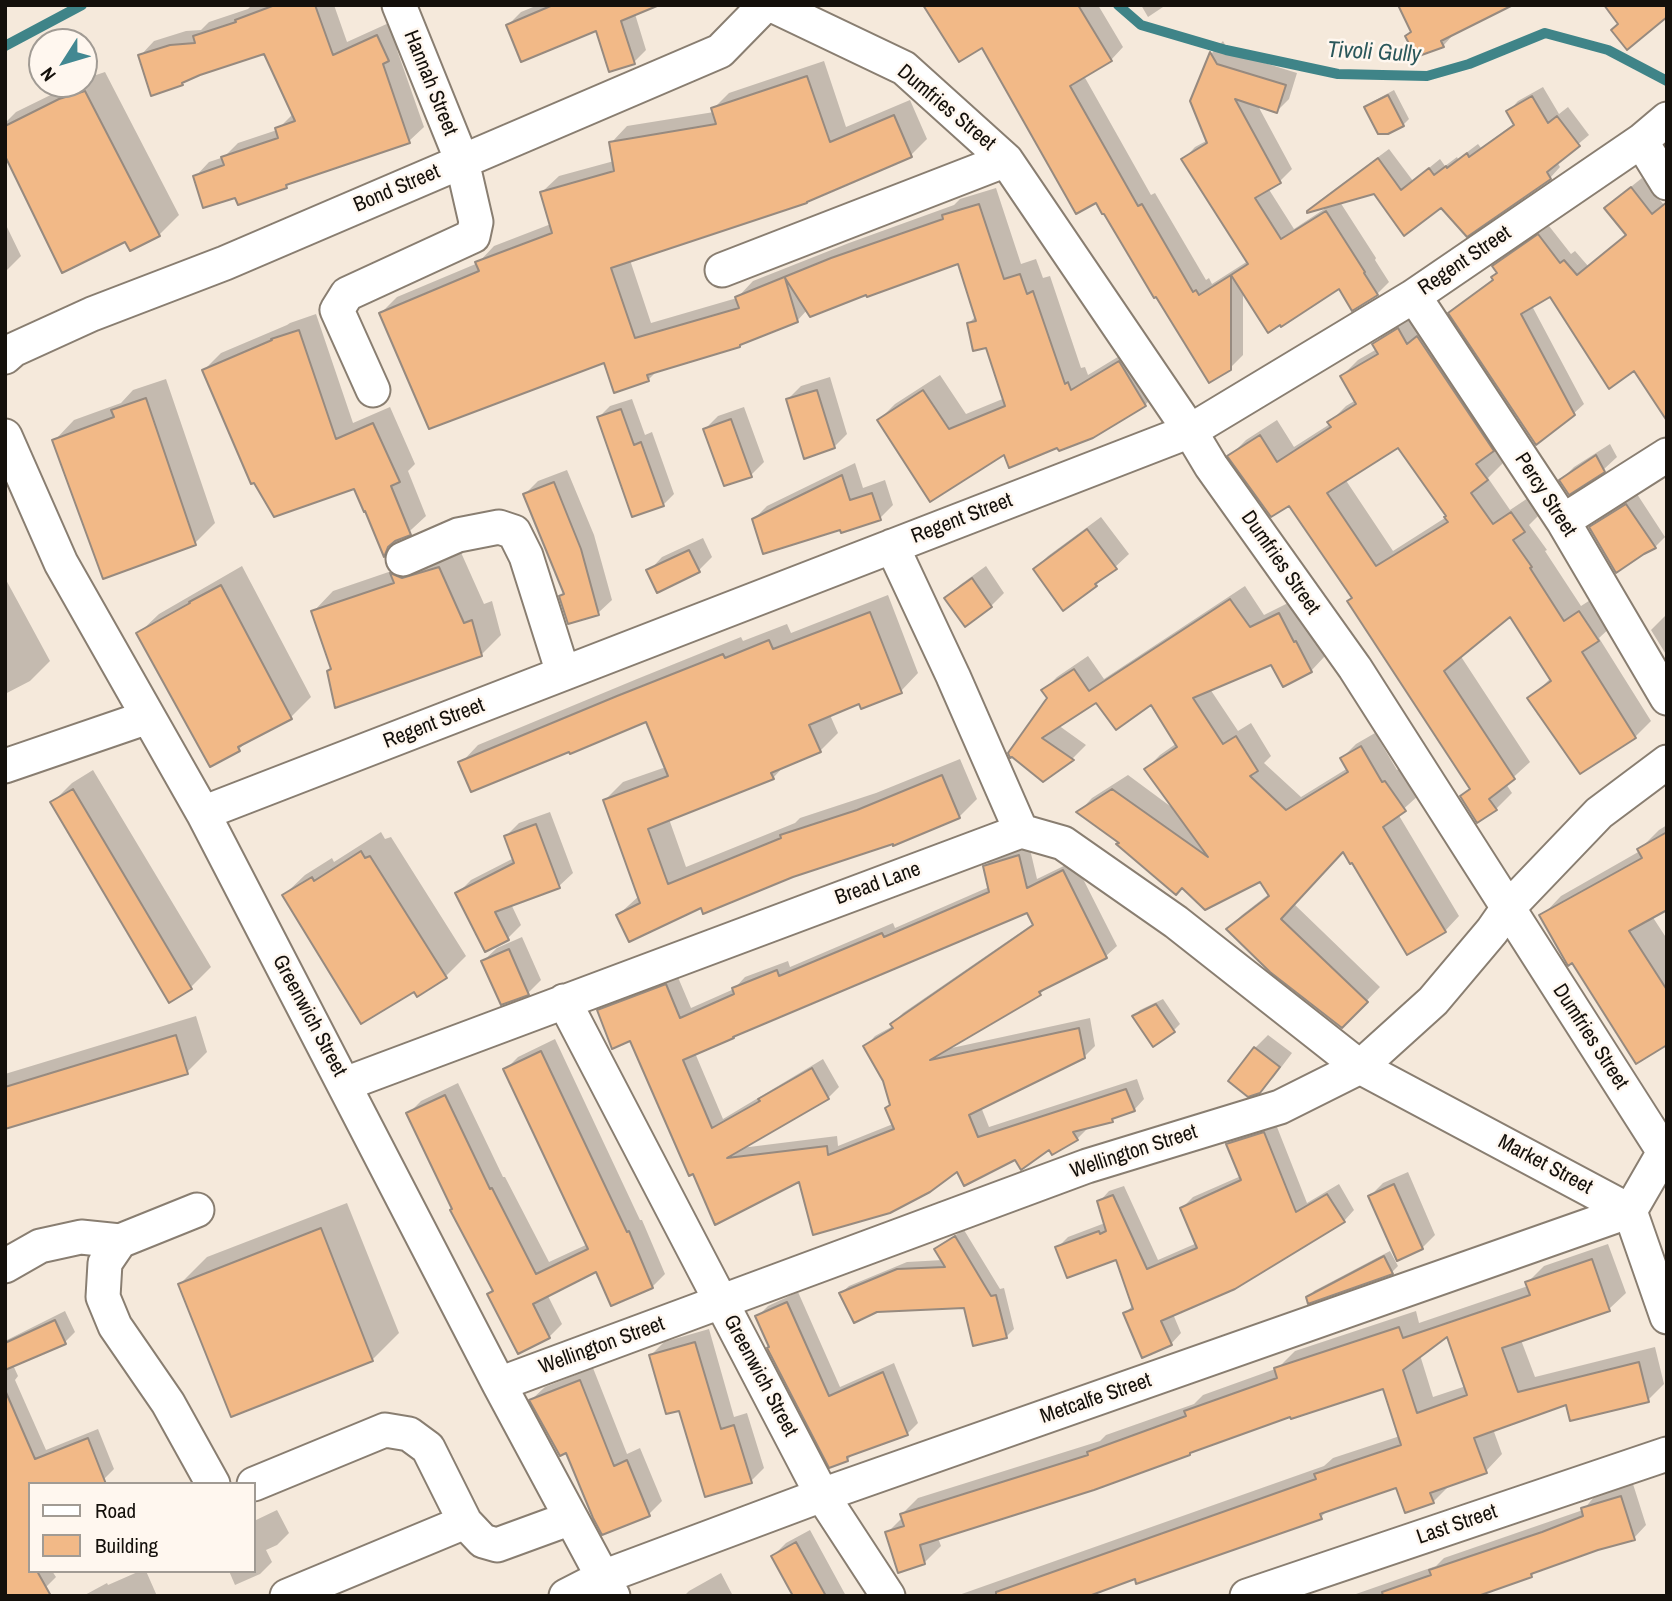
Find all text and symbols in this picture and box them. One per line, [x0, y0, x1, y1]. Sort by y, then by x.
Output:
street label: Hannah Street [398, 27, 462, 139]
north arrow [28, 28, 98, 98]
water label: Tivoli Gully [1327, 37, 1421, 69]
street label: Dumfries Street [892, 60, 1000, 156]
text: N [34, 62, 62, 87]
street label: Bond Street [350, 160, 444, 218]
street label: Regent Street [1414, 221, 1516, 301]
street label: Percy Street [1509, 448, 1581, 542]
street label: Regent Street [908, 488, 1016, 550]
street label: Dumfries Street [1235, 506, 1325, 620]
street label: Regent Street [380, 693, 488, 755]
street label: Bread Lane [832, 857, 924, 911]
street label: Greenwich Street [266, 951, 352, 1081]
street label: Dumfries Street [1547, 980, 1633, 1094]
street label: Wellington Street [1067, 1120, 1201, 1184]
street label: Market Street [1493, 1130, 1597, 1200]
street label: Greenwich Street [717, 1311, 803, 1441]
street label: Wellington Street [536, 1312, 668, 1380]
street label: Metcalfe Street [1037, 1368, 1155, 1430]
legend [28, 1482, 256, 1573]
text: Road [95, 1496, 136, 1525]
street label: Last Street [1414, 1500, 1500, 1550]
text: Building [95, 1531, 158, 1560]

